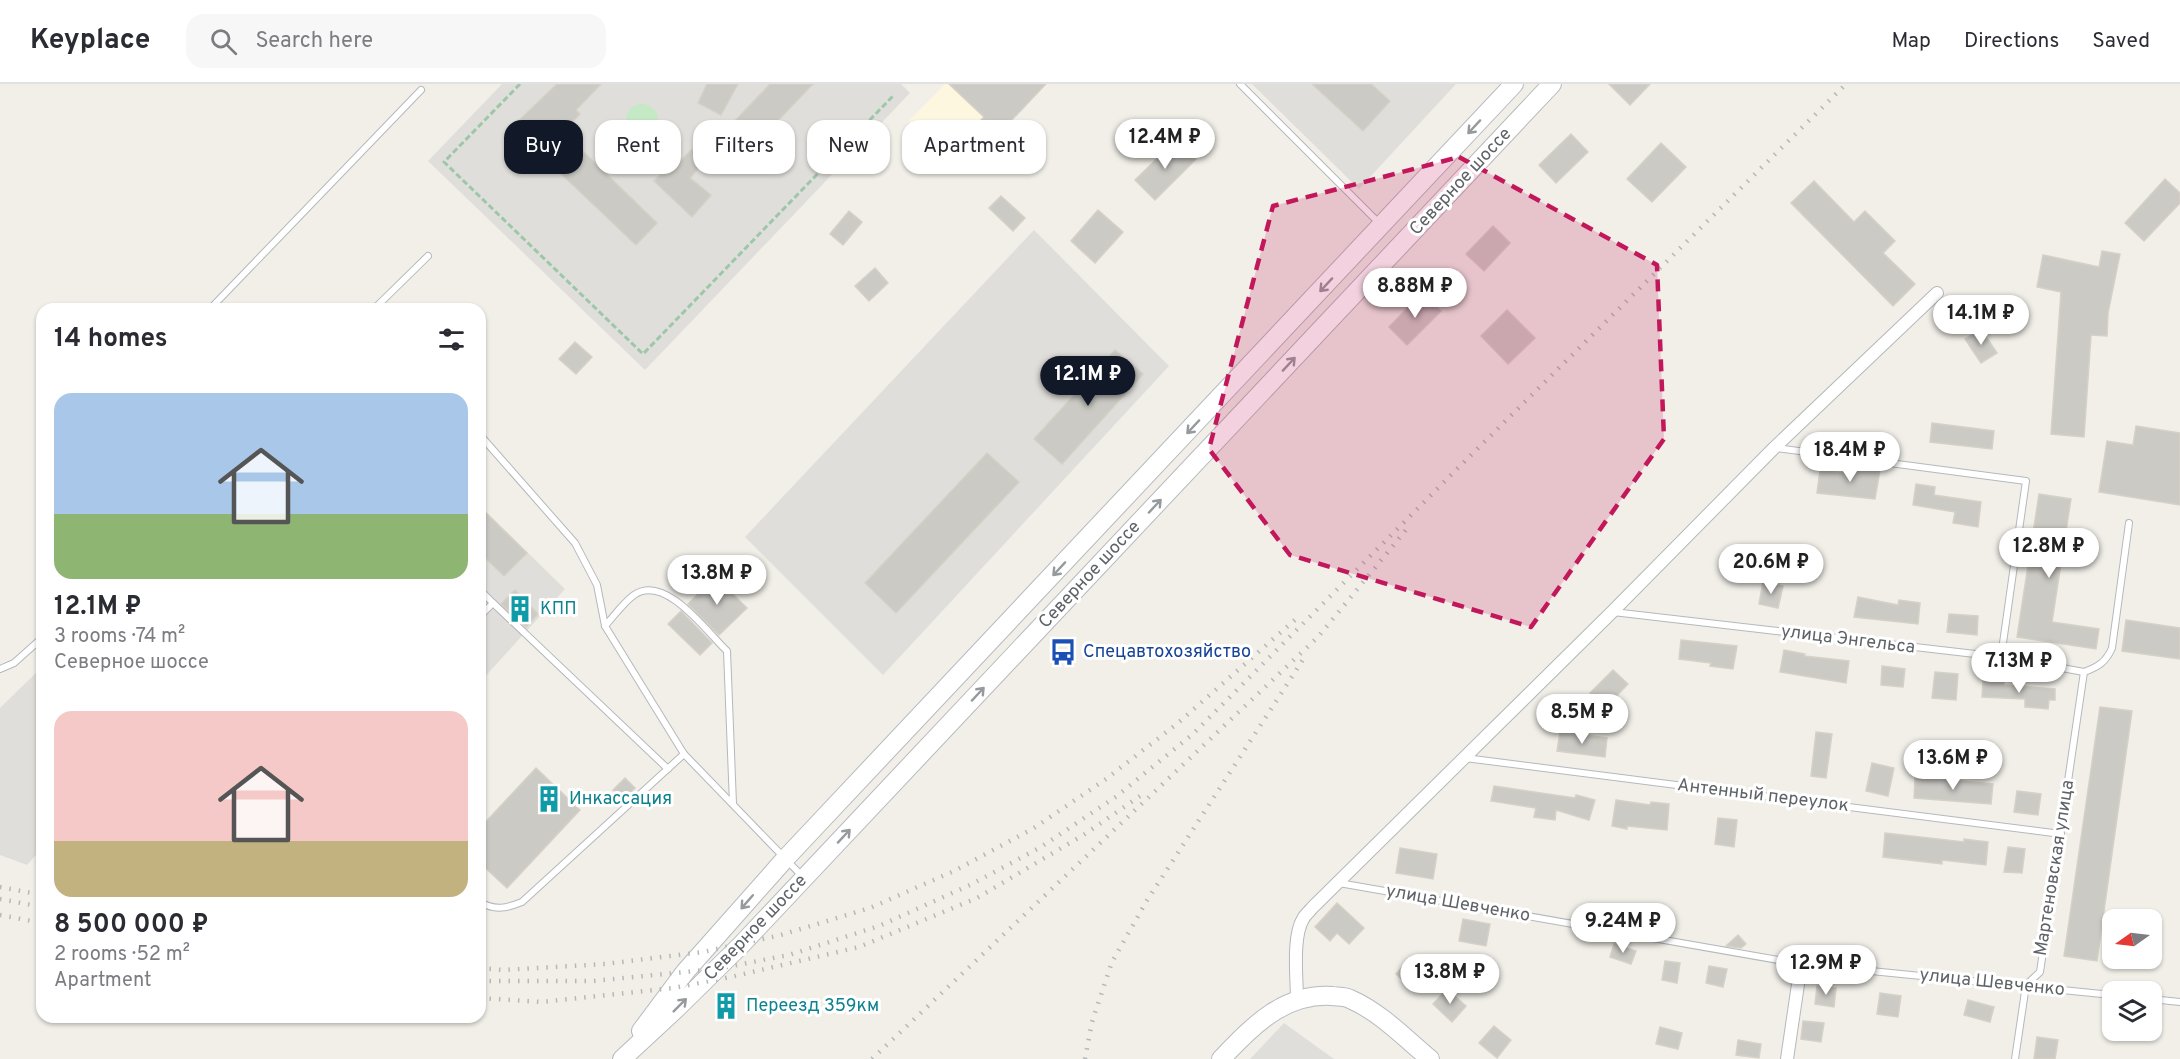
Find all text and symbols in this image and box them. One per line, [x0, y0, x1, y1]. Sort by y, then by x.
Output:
search box [186, 14, 606, 68]
text: Keyplace [30, 23, 150, 59]
icon: search [207, 25, 240, 58]
text: Search here [255, 28, 373, 55]
text: Map [1891, 28, 1931, 55]
text: Directions [1964, 28, 2059, 55]
text: Saved [2092, 28, 2150, 55]
pin: 12.4M ₽ [1110, 119, 1220, 170]
one-way arrow [1467, 119, 1481, 134]
chip: Buy [504, 120, 583, 174]
chip: Rent [595, 120, 681, 174]
chip: Filters [693, 120, 795, 174]
chip: New [807, 120, 890, 174]
chip: Apartment [902, 120, 1046, 174]
street label: Северное шоссе [1405, 123, 1517, 241]
text: 12.4M ₽ [1129, 125, 1201, 151]
pin: 8.88M ₽ [1360, 268, 1470, 319]
text: 8.88M ₽ [1377, 274, 1453, 300]
one-way arrow [1319, 277, 1334, 292]
pin: 14.1M ₽ [1926, 295, 2036, 346]
text: 14.1M ₽ [1947, 301, 2015, 327]
text: 14 homes [54, 323, 168, 356]
icon: filters [435, 323, 468, 356]
pin: 12.1M ₽ [1033, 356, 1143, 407]
one-way arrow [1282, 357, 1296, 372]
text: 12.1M ₽ [1054, 362, 1122, 388]
one-way arrow [1185, 419, 1200, 434]
icon: home [207, 432, 315, 540]
pin: 18.4M ₽ [1795, 432, 1905, 483]
text: 18.4M ₽ [1814, 438, 1886, 464]
one-way arrow [1148, 499, 1163, 514]
street label: Северное шоссе [1034, 516, 1146, 634]
pin: 12.8M ₽ [1994, 528, 2104, 579]
text: 12.8M ₽ [2013, 534, 2085, 560]
pin: 20.6M ₽ [1716, 544, 1826, 595]
text: 20.6M ₽ [1733, 550, 1809, 576]
pin: 13.8M ₽ [662, 555, 772, 606]
text: 13.8M ₽ [681, 561, 753, 587]
one-way arrow [1052, 561, 1066, 576]
text: 12.1M ₽ [54, 591, 142, 624]
building icon: КПП [505, 594, 535, 624]
place label: КПП [540, 598, 577, 621]
street label: улица Энгельса [1780, 620, 1916, 660]
text: 3 rooms · 74 m² [54, 624, 185, 650]
bus stop icon: Спецавтохозяйство [1048, 637, 1078, 667]
place label: Спецавтохозяйство [1083, 641, 1251, 664]
pin: 7.13M ₽ [1964, 643, 2074, 694]
text: 7.13M ₽ [1985, 649, 2053, 675]
text: Северное шоссе [54, 650, 209, 676]
one-way arrow [971, 686, 986, 701]
pin: 8.5M ₽ [1533, 694, 1631, 745]
text: 8.5M ₽ [1550, 700, 1614, 726]
pin: 13.6M ₽ [1898, 740, 2008, 791]
text: 13.6M ₽ [1917, 746, 1989, 772]
icon: home [207, 750, 315, 858]
street label: Антенный переулок [1676, 774, 1850, 818]
street label: Мартеновская улица [2030, 778, 2080, 958]
building icon: Инкассация [534, 784, 564, 814]
place label: Инкассация [569, 788, 672, 811]
one-way arrow [837, 828, 852, 843]
street label: Северное шоссе [699, 870, 813, 986]
street label: улица Шевченко [1384, 880, 1532, 928]
one-way arrow [740, 894, 754, 910]
pin: 9.24M ₽ [1568, 903, 1678, 954]
text: 8 500 000 ₽ [54, 909, 209, 942]
text: 9.24M ₽ [1585, 909, 1661, 935]
north arrow [2102, 909, 2162, 969]
map controls [2102, 909, 2162, 1041]
text: 2 rooms · 52 m² [54, 942, 190, 968]
pin: 12.9M ₽ [1771, 945, 1881, 996]
text: 12.9M ₽ [1790, 951, 1862, 977]
pin: 13.8M ₽ [1395, 954, 1505, 1005]
text: 13.8M ₽ [1414, 960, 1486, 986]
street label: улица Шевченко [1918, 964, 2066, 1002]
text: Apartment [54, 968, 152, 994]
button: layers [2102, 981, 2162, 1041]
building icon: Переезд 359км [711, 991, 741, 1021]
place label: Переезд 359км [746, 995, 879, 1018]
one-way arrow [673, 998, 688, 1013]

